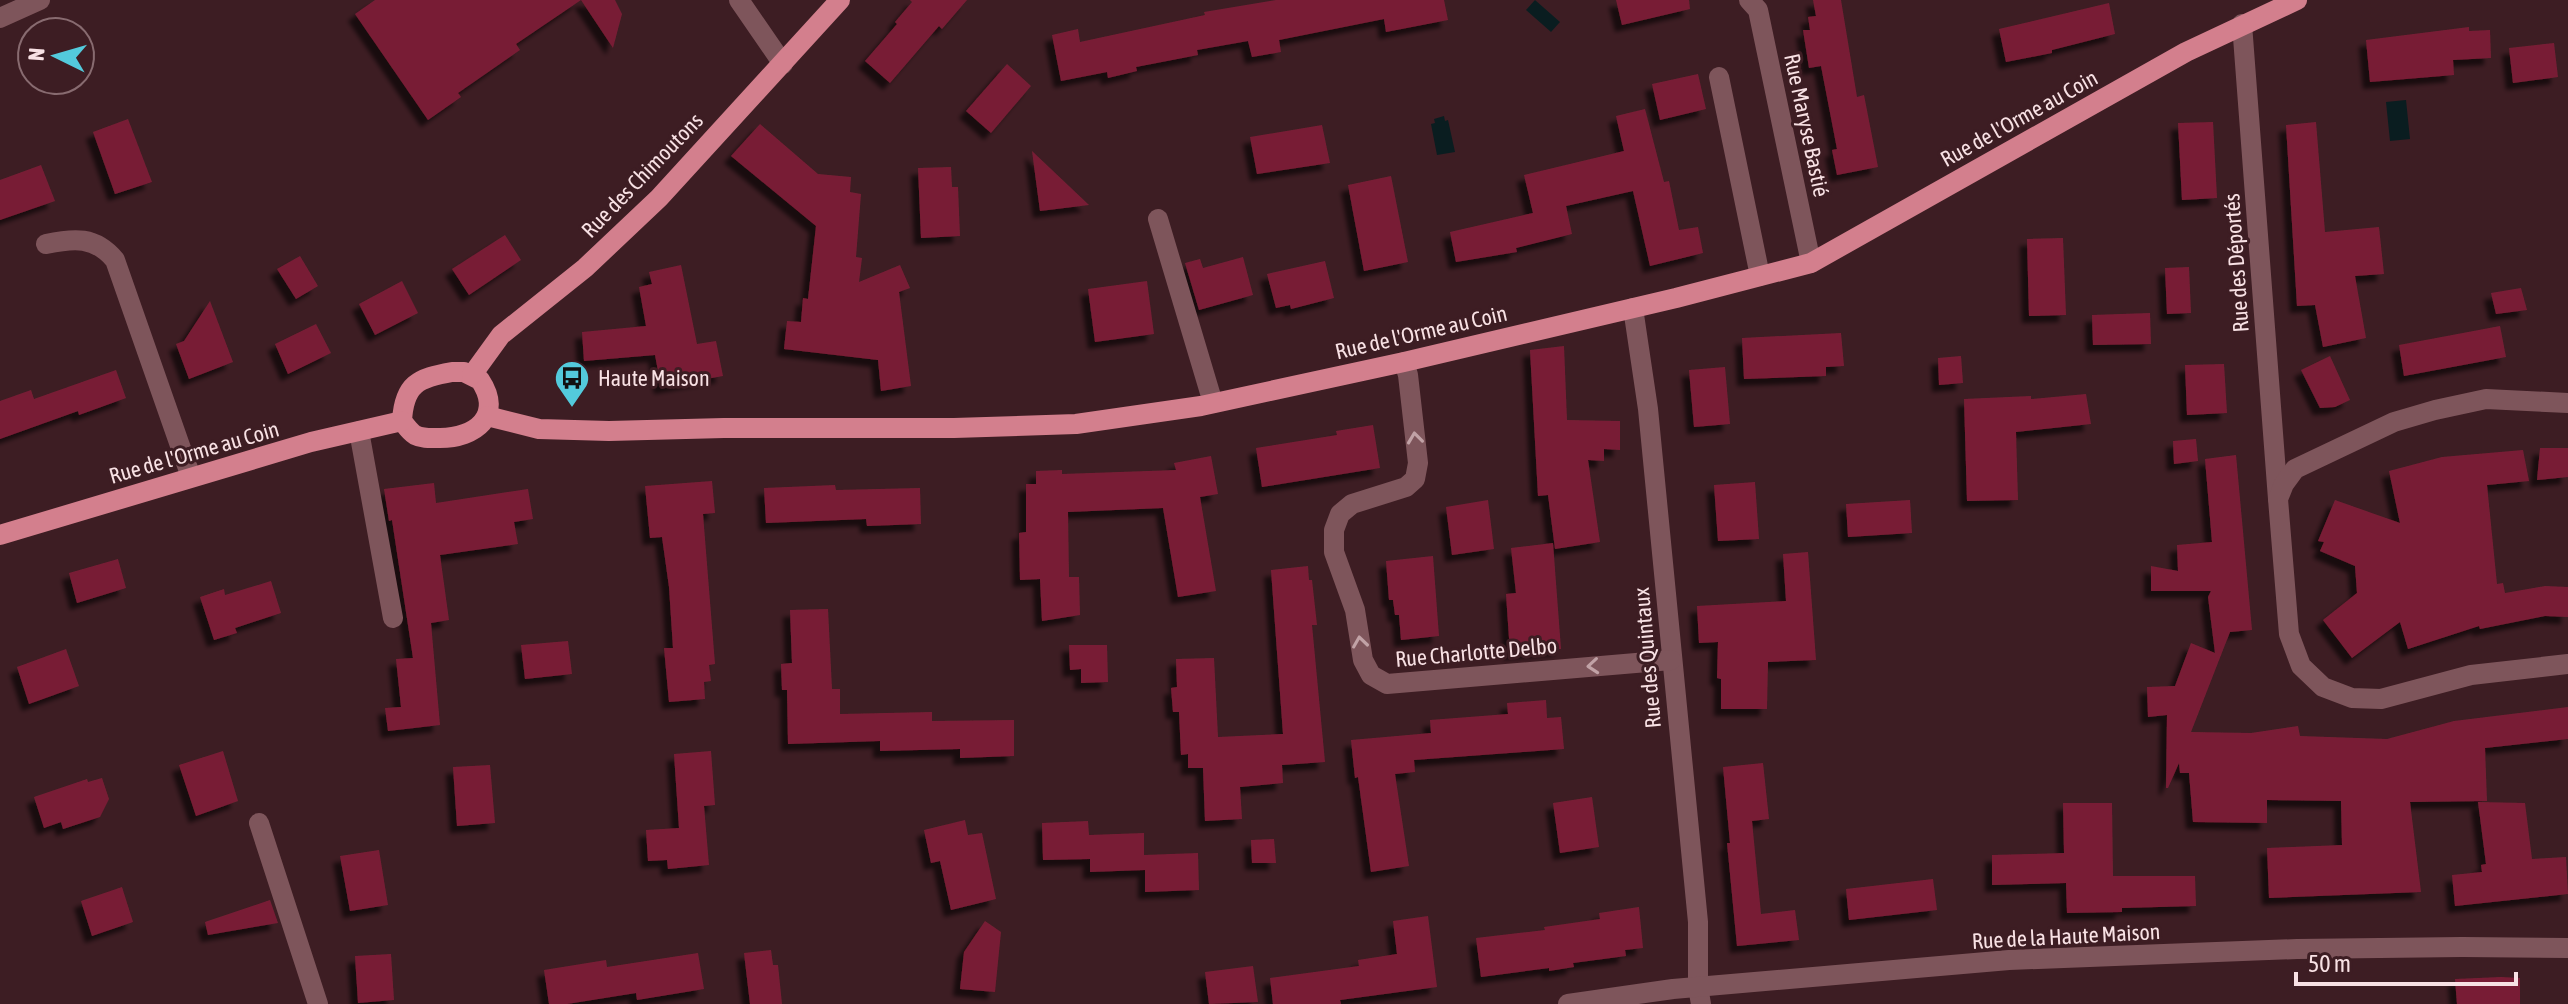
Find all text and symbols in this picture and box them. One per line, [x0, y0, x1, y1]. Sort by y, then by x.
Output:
north arrow [16, 16, 96, 96]
text: N [23, 47, 50, 62]
street label: Rue Maryse Bastié [1779, 51, 1835, 199]
street label: Rue de l'Orme au Coin [1936, 64, 2102, 172]
street label: Rue des Chimoutons [576, 107, 708, 243]
street label: Rue des Déportés [2218, 193, 2254, 333]
street label: Rue de l'Orme au Coin [1333, 300, 1509, 364]
bus stop icon: Haute Maison [553, 359, 591, 409]
place label: Haute Maison [598, 365, 710, 391]
street label: Rue de l'Orme au Coin [106, 415, 282, 489]
one-way arrow [1407, 431, 1424, 444]
street label: Rue des Quintaux [1628, 586, 1666, 729]
street label: Rue Charlotte Delbo [1394, 632, 1558, 672]
one-way arrow [1352, 636, 1369, 649]
one-way arrow [1586, 658, 1599, 675]
street label: Rue de la Haute Maison [1971, 918, 2161, 954]
scale bar [2296, 936, 2516, 986]
text: 50 m [2308, 950, 2351, 977]

